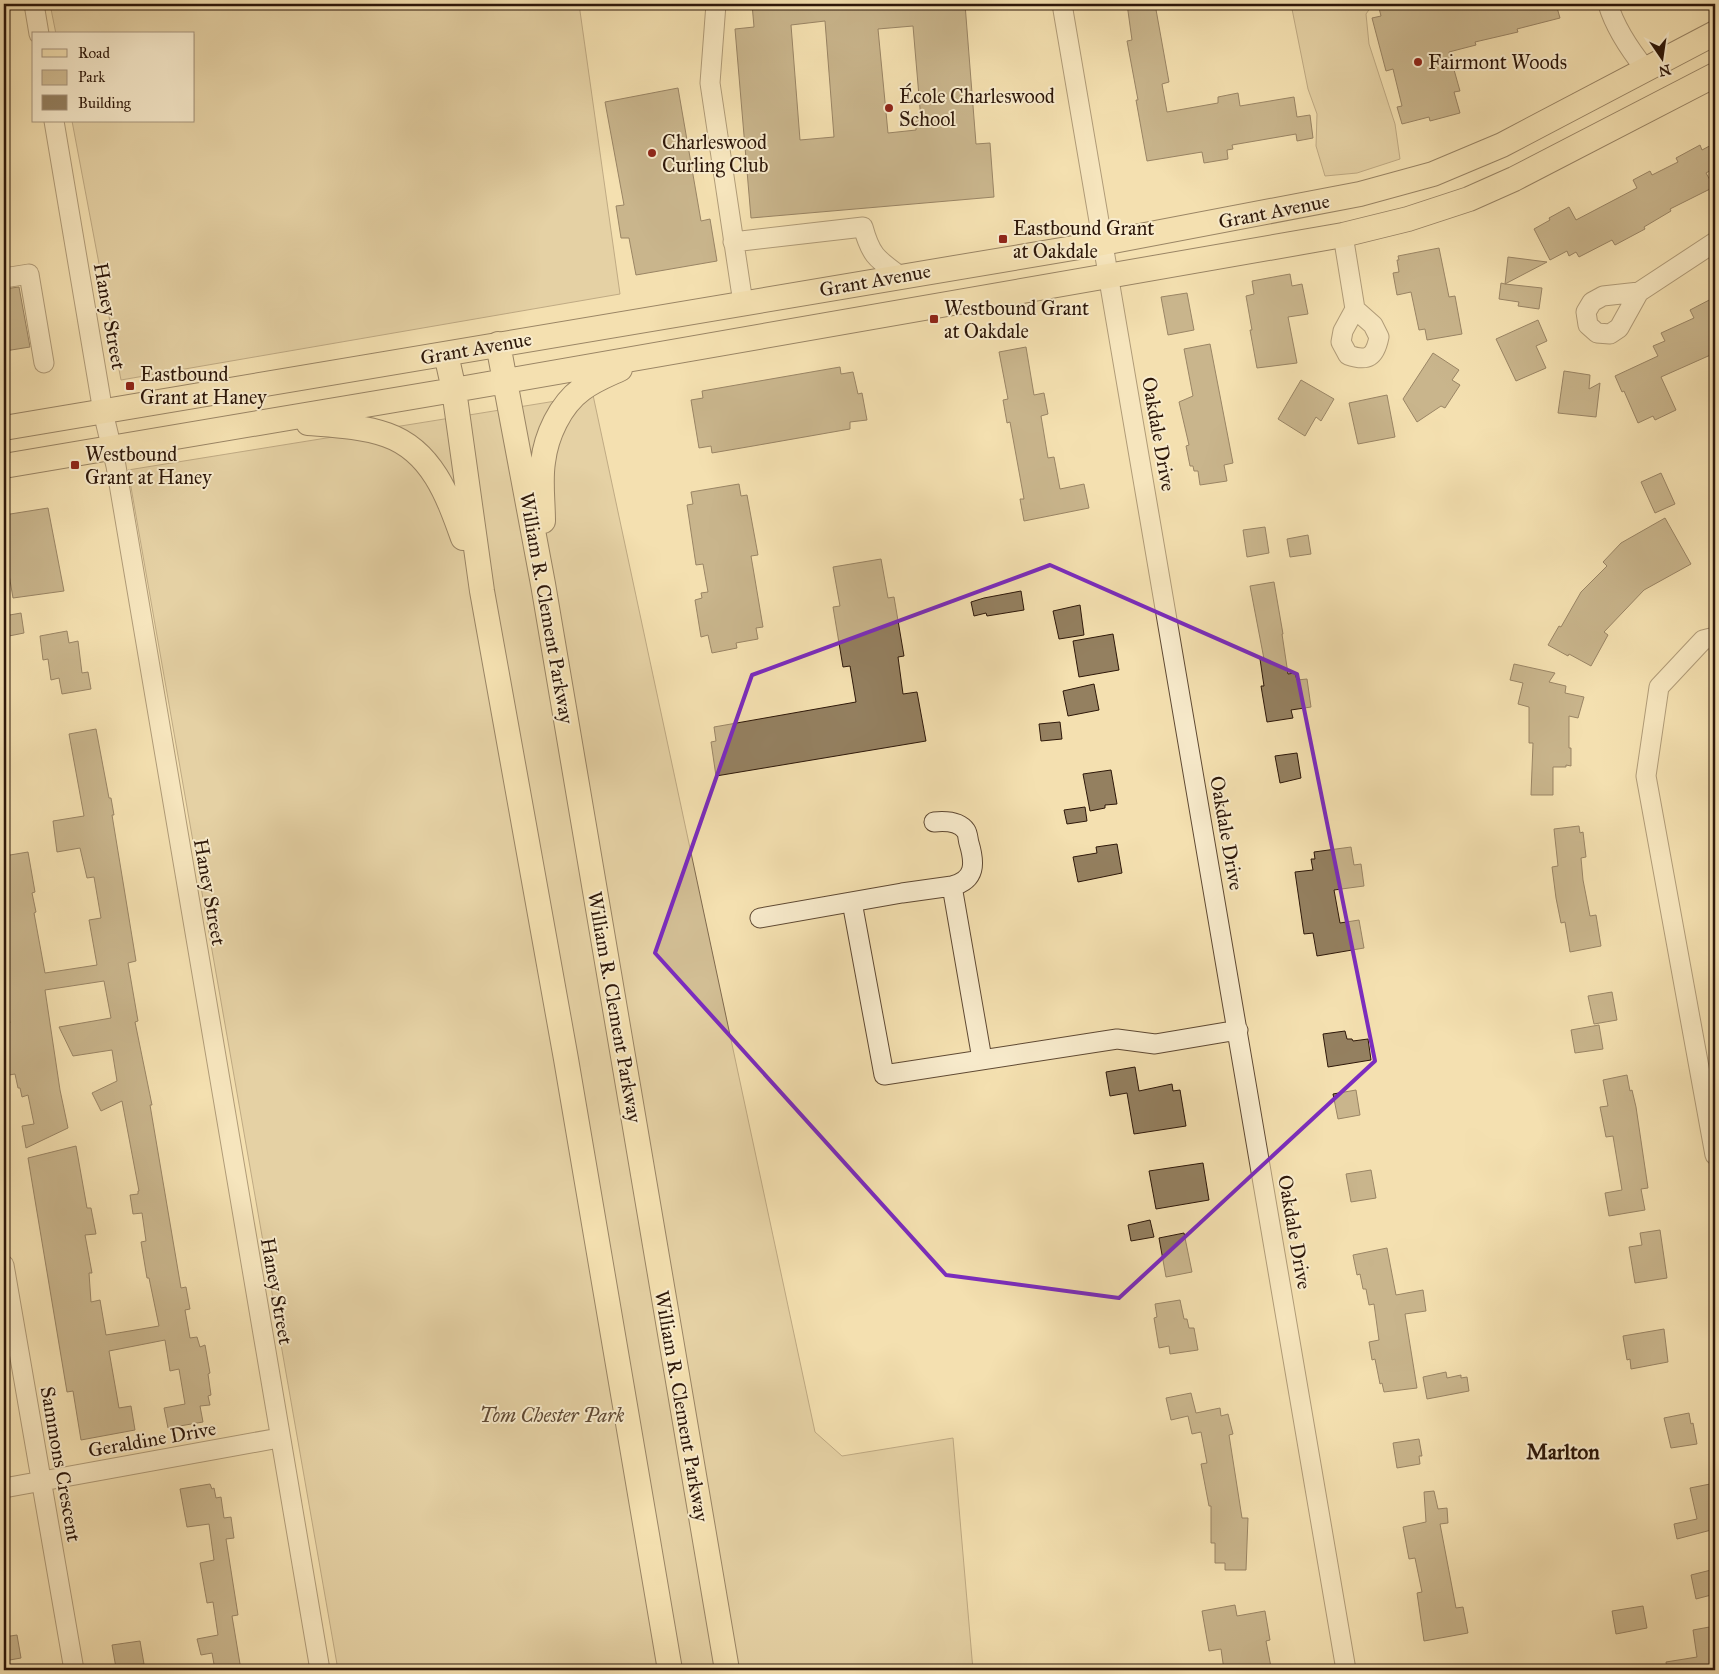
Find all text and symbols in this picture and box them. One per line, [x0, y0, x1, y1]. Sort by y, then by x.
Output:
legend [32, 32, 195, 122]
north arrow [1636, 32, 1686, 82]
text: Road [78, 44, 110, 62]
place label: Fairmont Woods [1428, 50, 1567, 74]
marker: Fairmont Woods [1412, 56, 1424, 68]
text: N [1657, 61, 1673, 80]
text: Park [78, 68, 105, 86]
place label: École Charleswood School [899, 82, 1055, 131]
text: Building [78, 94, 132, 112]
marker: École Charleswood School [883, 102, 895, 114]
place label: Charleswood Curling Club [662, 130, 769, 178]
marker: Charleswood Curling Club [646, 147, 658, 159]
street label: Grant Avenue [1216, 188, 1332, 234]
place label: Eastbound Grant at Oakdale [1013, 216, 1154, 263]
marker: Eastbound Grant at Oakdale [997, 233, 1009, 245]
street label: Grant Avenue [817, 258, 933, 302]
street label: Haney Street [89, 261, 131, 371]
place label: Westbound Grant at Oakdale [944, 296, 1089, 343]
marker: Westbound Grant at Oakdale [928, 313, 940, 325]
street label: Grant Avenue [418, 326, 534, 370]
place label: Eastbound Grant at Haney [140, 362, 267, 409]
street label: Oakdale Drive [1137, 375, 1181, 493]
marker: Eastbound Grant at Haney [124, 380, 136, 392]
place label: Westbound Grant at Haney [85, 442, 212, 489]
marker: Westbound Grant at Haney [69, 459, 81, 471]
street label: William R. Clement Parkway [515, 490, 579, 726]
street label: Oakdale Drive [1205, 774, 1249, 892]
street label: Haney Street [189, 837, 231, 947]
street label: William R. Clement Parkway [583, 889, 647, 1125]
street label: Oakdale Drive [1273, 1173, 1317, 1291]
street label: Haney Street [256, 1236, 298, 1346]
street label: William R. Clement Parkway [650, 1288, 714, 1524]
street label: Sammons Crescent [36, 1384, 86, 1544]
park label: Tom Chester Park [479, 1403, 625, 1427]
street label: Geraldine Drive [86, 1416, 218, 1462]
district label: Marlton [1526, 1439, 1600, 1465]

